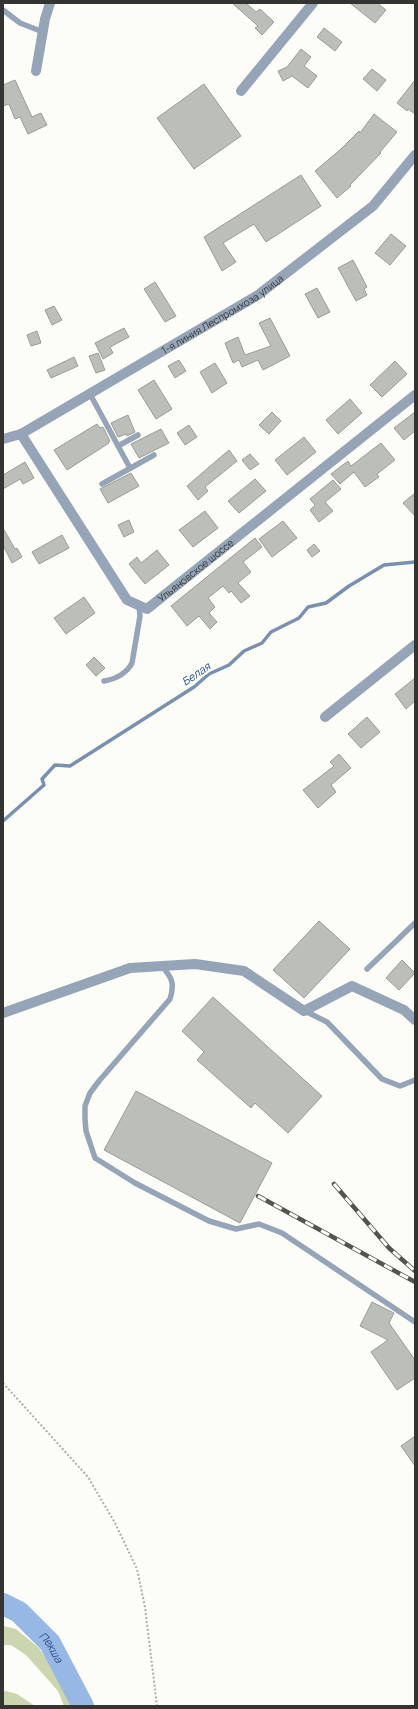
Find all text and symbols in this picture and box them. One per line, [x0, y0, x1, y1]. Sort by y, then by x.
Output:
street label: 1-я линия Леспромхоза улица [159, 271, 286, 357]
street label: Ульяновское шоссе [155, 535, 237, 605]
water label: Белая [178, 658, 214, 689]
water label: Пекша [36, 1628, 67, 1666]

